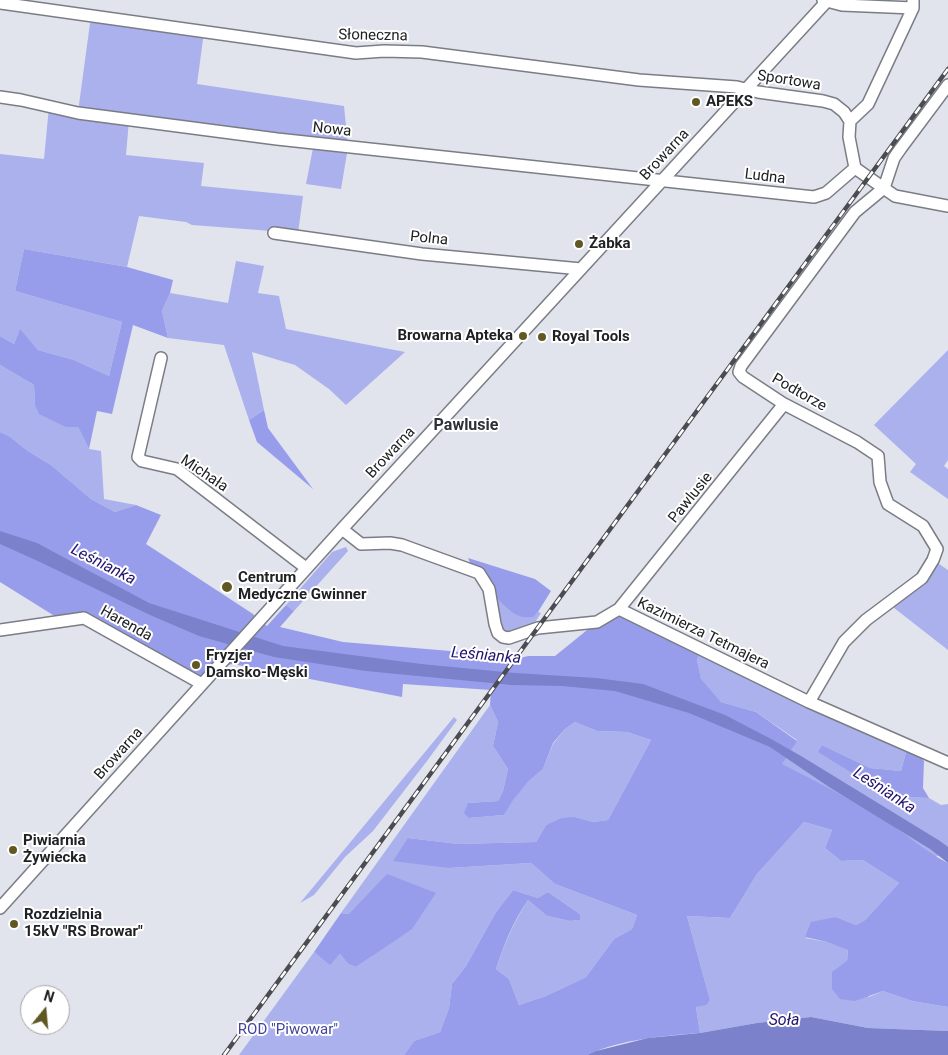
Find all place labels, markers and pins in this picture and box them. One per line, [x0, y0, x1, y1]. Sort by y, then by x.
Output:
place label: APEKS [706, 93, 753, 111]
marker: APEKS [690, 96, 702, 108]
place label: Żabka [589, 235, 631, 253]
marker: Żabka [573, 238, 585, 250]
place label: Browarna Apteka [397, 327, 513, 345]
place label: Royal Tools [552, 328, 630, 346]
marker: Browarna Apteka [517, 330, 529, 342]
marker: Royal Tools [536, 331, 548, 343]
place label: Centrum Medyczne Gwinner [238, 569, 366, 604]
marker: Centrum Medyczne Gwinner [220, 580, 234, 594]
place label: Fryzjer Damsko-Męski [206, 647, 308, 682]
marker: Fryzjer Damsko-Męski [190, 659, 202, 671]
place label: Piwiarnia Żywiecka [23, 832, 86, 867]
marker: Piwiarnia Żywiecka [7, 844, 19, 856]
place label: Rozdzielnia 15kV "RS Browar" [24, 906, 143, 941]
marker: Rozdzielnia 15kV "RS Browar" [8, 918, 20, 930]

